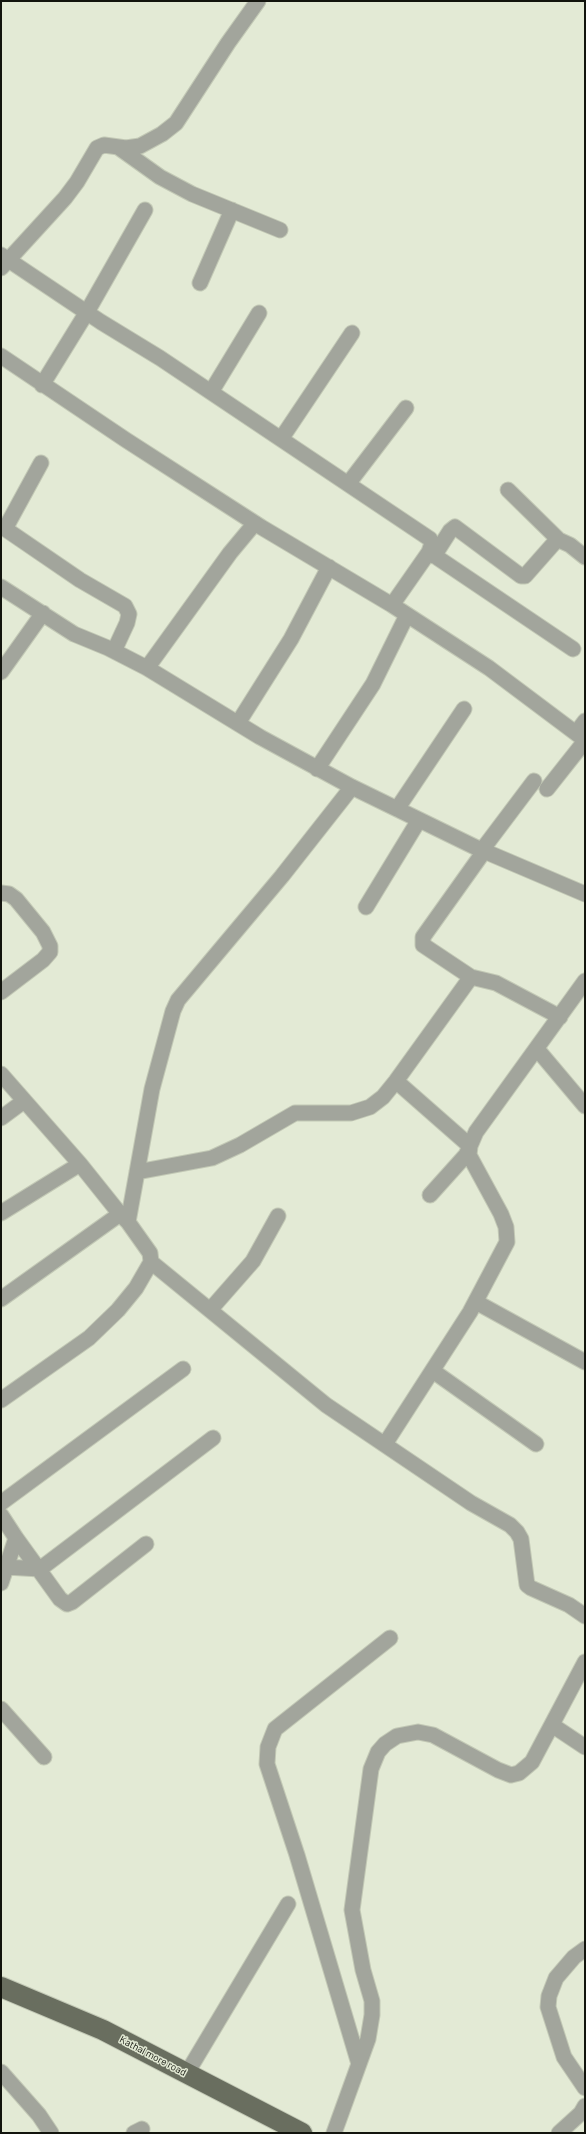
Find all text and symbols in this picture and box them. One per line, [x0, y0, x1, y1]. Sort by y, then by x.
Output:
street label: Kathal more road [118, 2033, 188, 2079]

